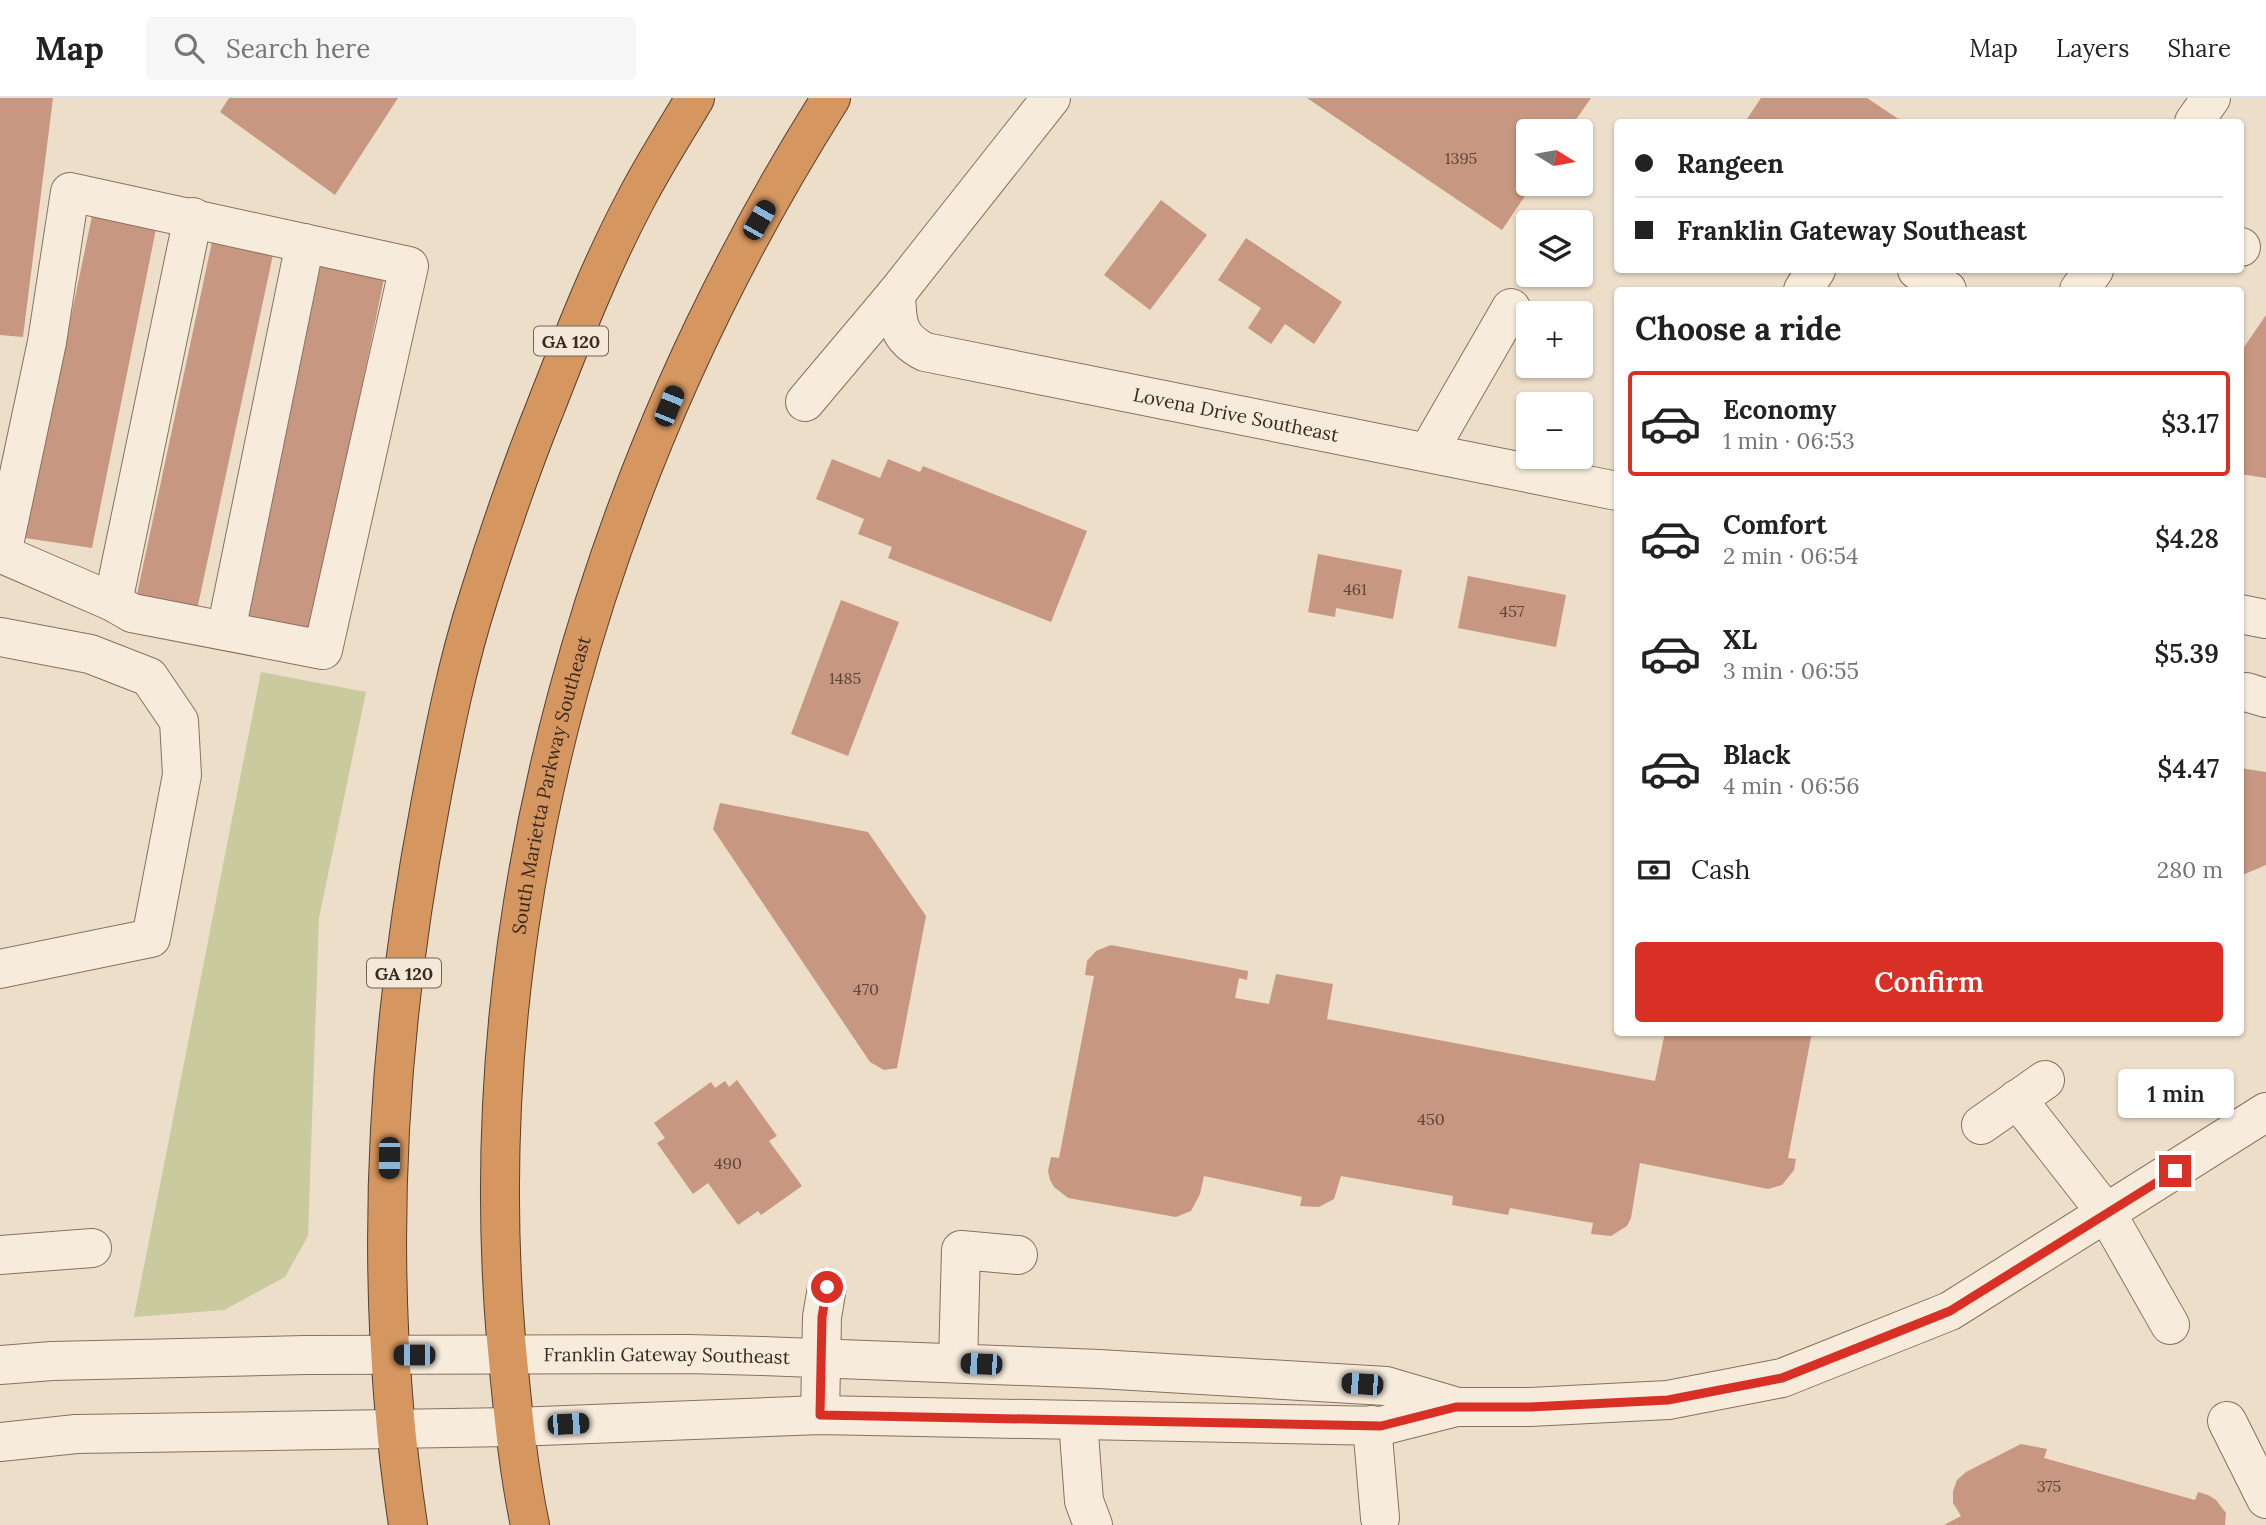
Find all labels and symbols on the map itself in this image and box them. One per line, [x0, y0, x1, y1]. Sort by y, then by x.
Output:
north arrow [1516, 119, 1592, 196]
house number: 1395 [1445, 148, 1477, 168]
car [740, 197, 779, 243]
road number: GA 120 [534, 327, 608, 356]
street label: Lovena Drive Southeast [1131, 382, 1342, 447]
car [652, 383, 687, 429]
house number: 461 [1343, 579, 1367, 599]
house number: 457 [1500, 601, 1525, 621]
street label: South Marietta Parkway Southeast [507, 632, 596, 936]
house number: 1485 [829, 668, 861, 688]
road number: GA 120 [367, 958, 441, 988]
house number: 470 [853, 979, 879, 999]
callout: 1 min [2117, 1070, 2233, 1118]
house number: 450 [1417, 1109, 1445, 1129]
car [379, 1137, 400, 1179]
house number: 490 [714, 1153, 742, 1173]
route end [2159, 1155, 2191, 1187]
route start [811, 1271, 843, 1303]
street label: Franklin Gateway Southeast [543, 1342, 791, 1369]
car [394, 1345, 436, 1366]
car [960, 1353, 1003, 1375]
car [1341, 1372, 1384, 1396]
car [547, 1412, 590, 1436]
house number: 375 [2037, 1476, 2061, 1496]

